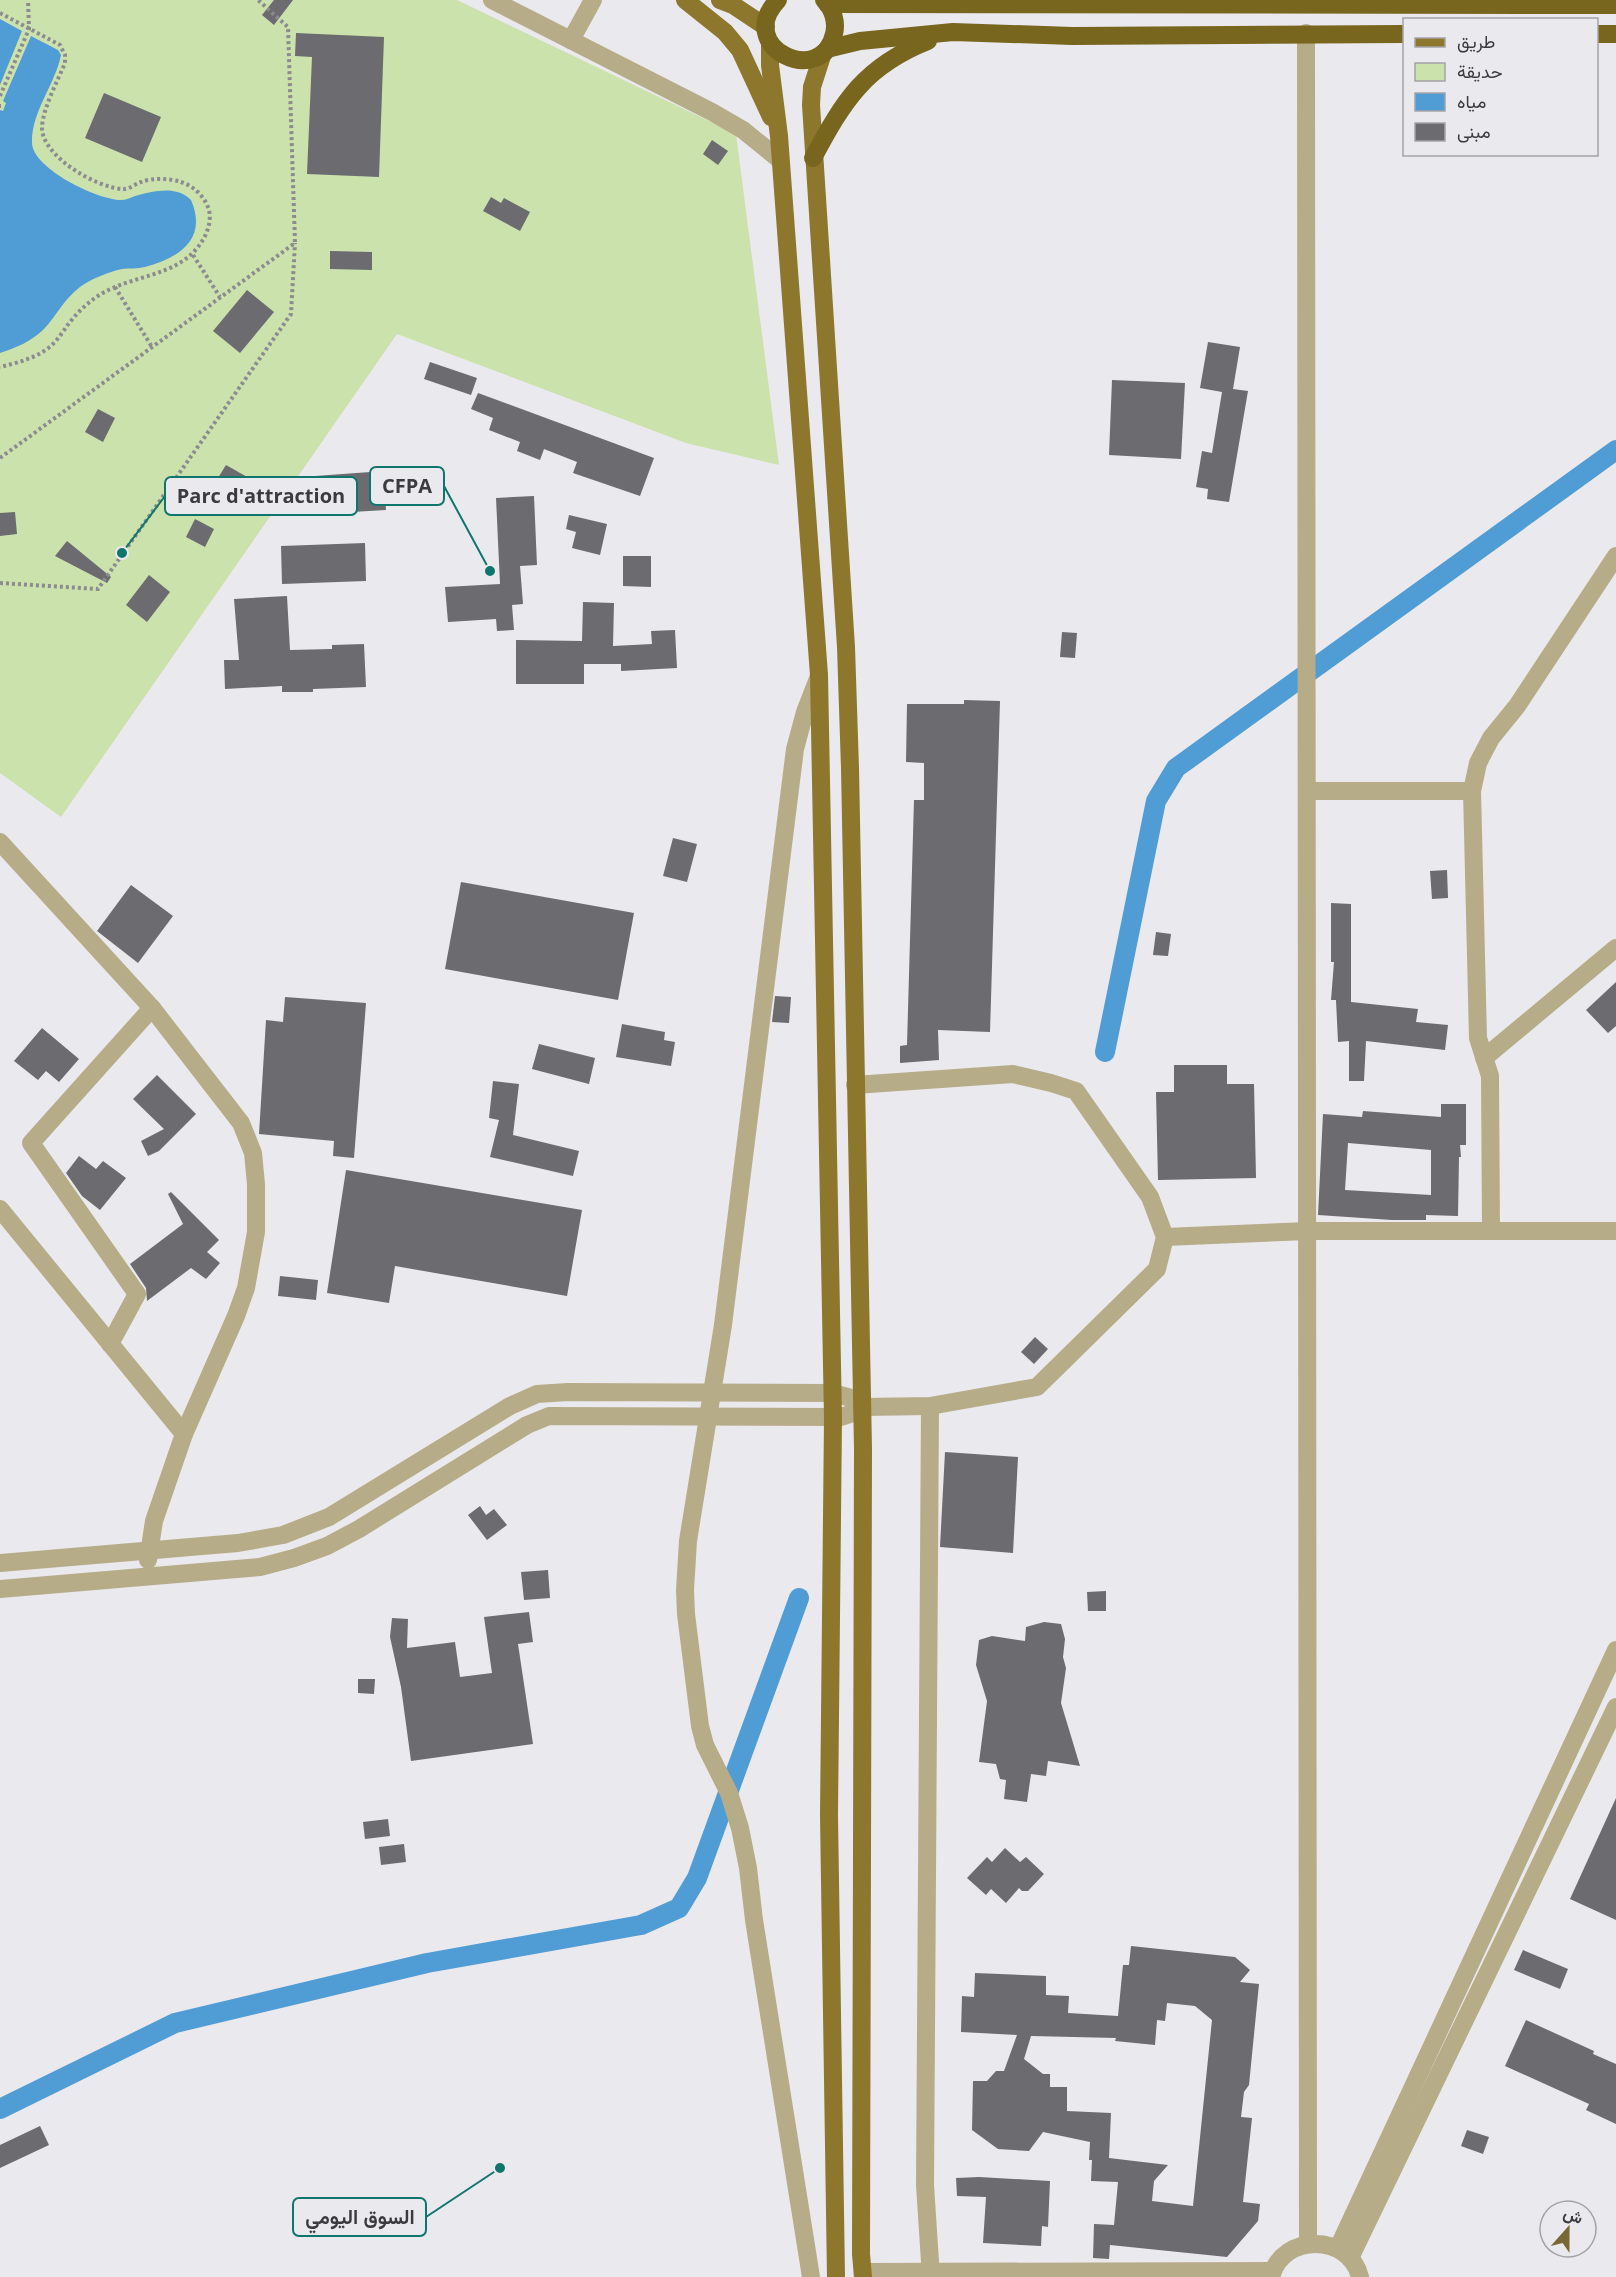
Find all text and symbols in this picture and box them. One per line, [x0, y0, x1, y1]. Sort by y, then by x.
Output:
legend [1403, 18, 1598, 156]
text: طريق [1457, 29, 1495, 53]
text: حديقة [1457, 59, 1503, 83]
text: مياه [1457, 89, 1486, 113]
text: مبنى [1457, 119, 1491, 143]
callout: CFPA [370, 467, 444, 505]
text: CFPA [382, 472, 432, 499]
callout: Parc d'attraction [165, 477, 357, 515]
text: Parc d'attraction [177, 482, 345, 509]
callout: السوق اليومي [293, 2198, 426, 2236]
north arrow [1538, 2199, 1598, 2259]
text: ش [1560, 2201, 1586, 2229]
text: السوق اليومي [305, 2203, 415, 2234]

